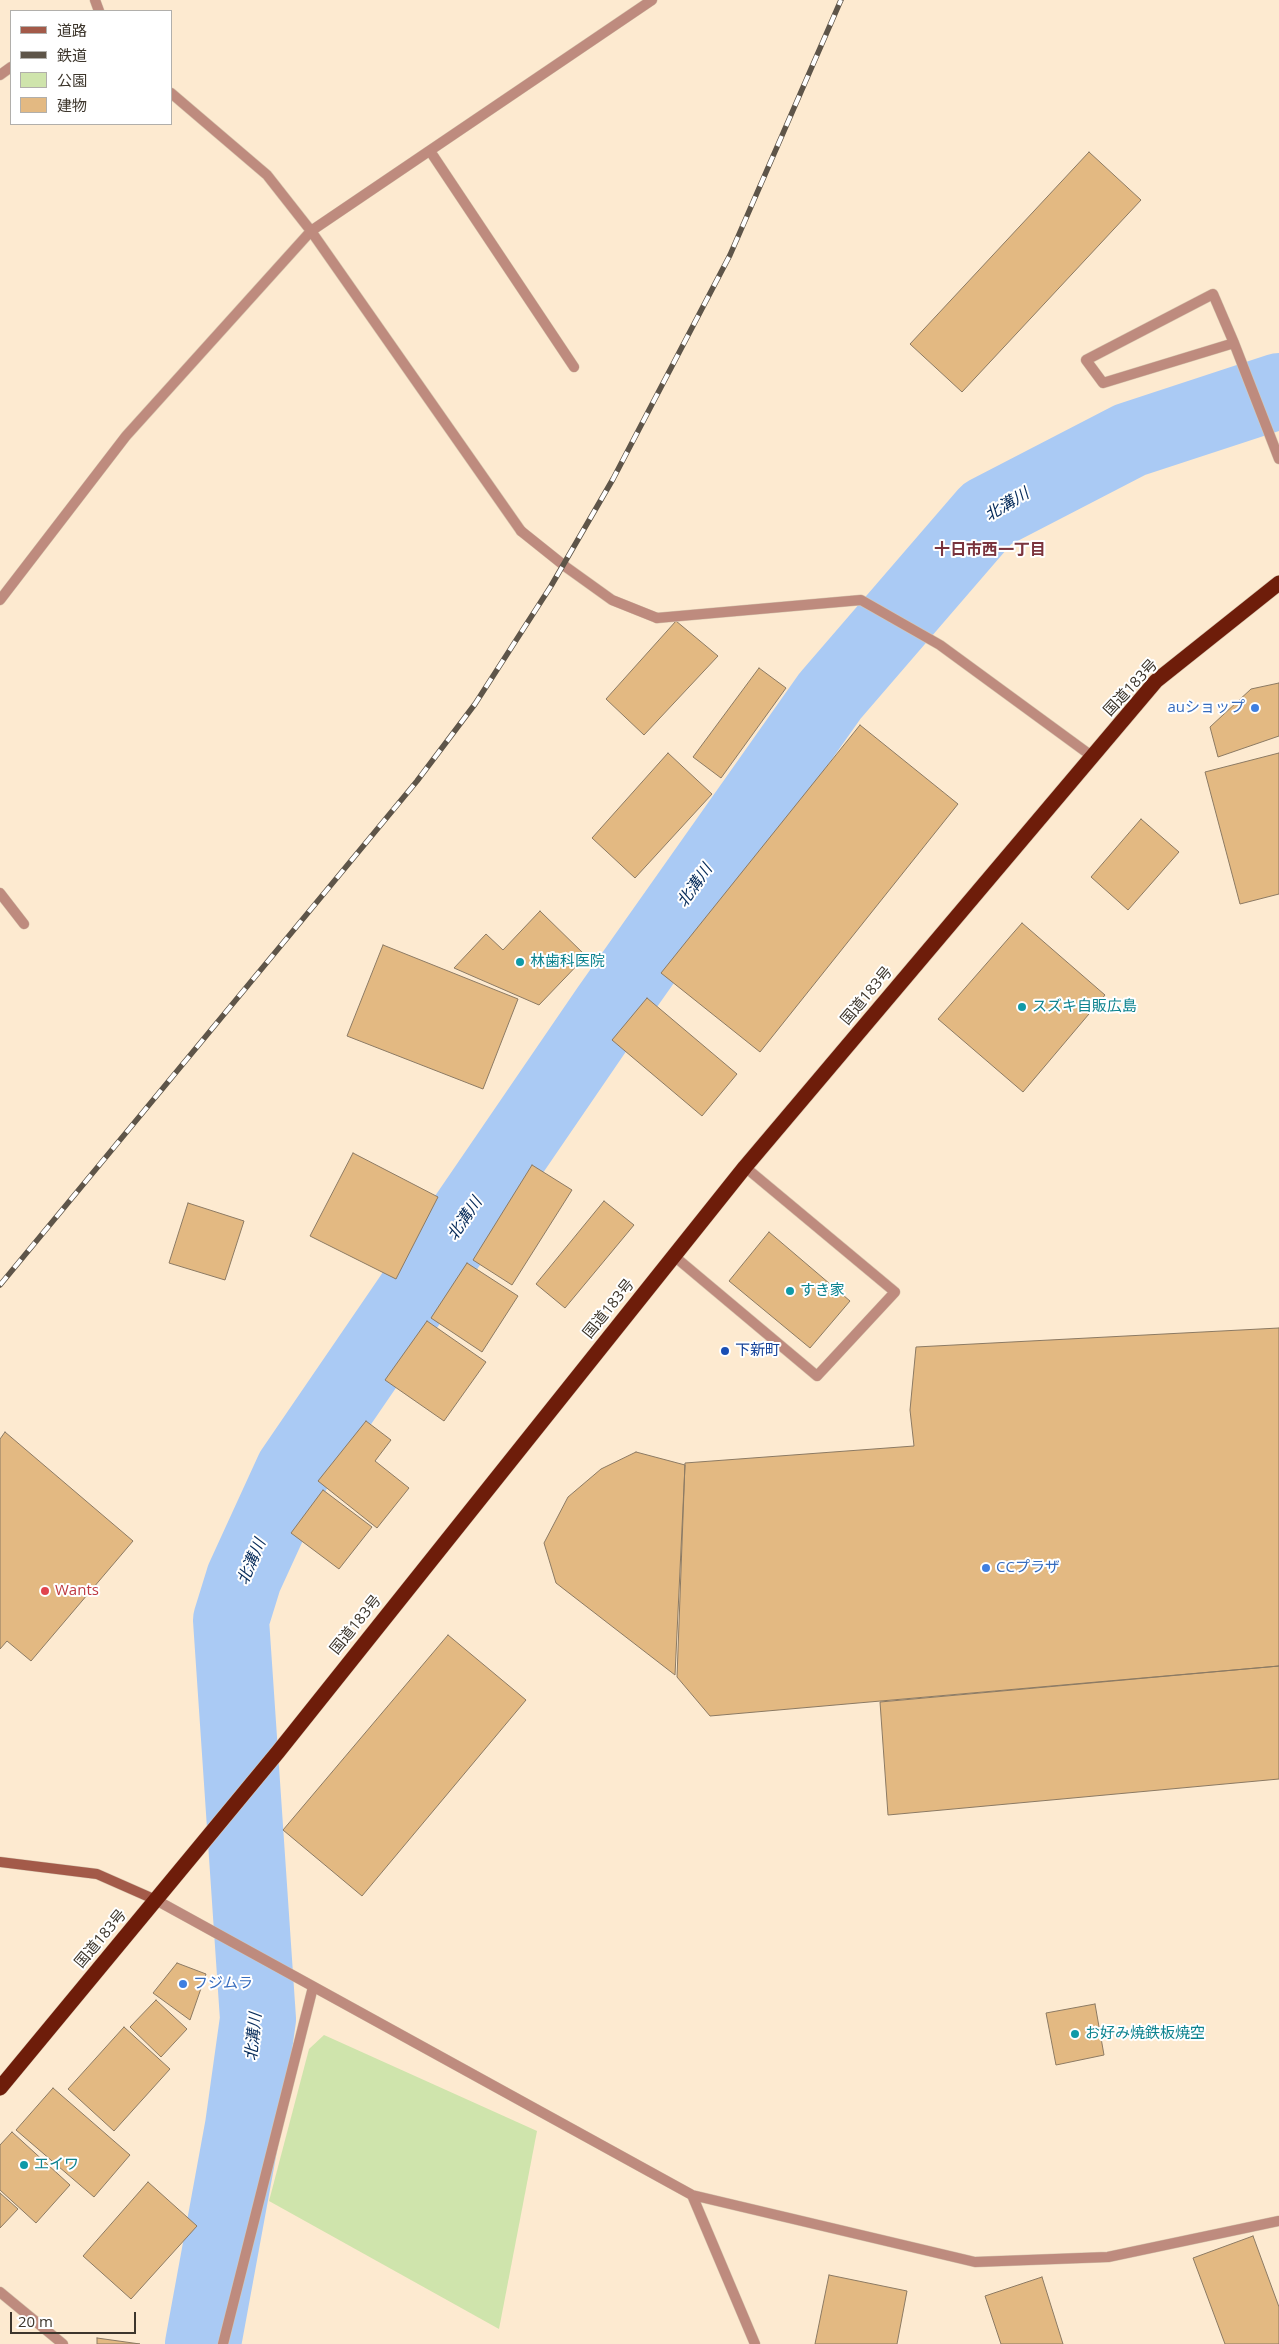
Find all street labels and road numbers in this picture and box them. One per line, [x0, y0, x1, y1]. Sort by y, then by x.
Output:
street label: 国道183号 [1100, 656, 1162, 720]
street label: 国道183号 [837, 963, 897, 1029]
street label: 国道183号 [580, 1276, 638, 1342]
street label: 国道183号 [327, 1592, 385, 1658]
street label: 国道183号 [71, 1906, 131, 1972]

